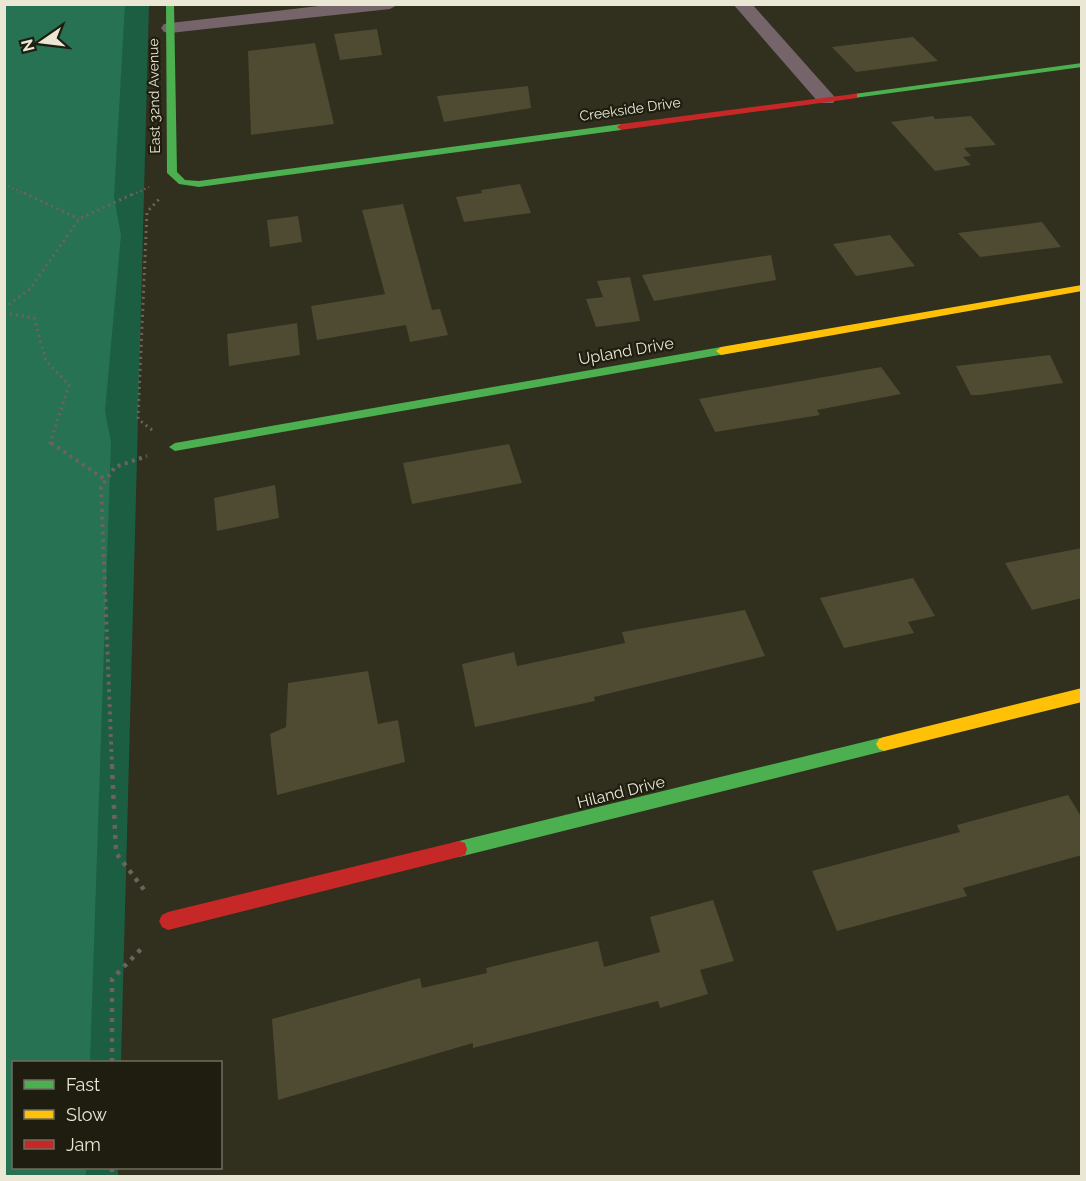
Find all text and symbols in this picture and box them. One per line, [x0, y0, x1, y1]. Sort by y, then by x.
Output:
north arrow [12, 12, 72, 72]
text: N [17, 37, 39, 54]
street label: East 32nd Avenue [145, 38, 163, 154]
street label: Creekside Drive [578, 94, 682, 124]
street label: Upland Drive [577, 333, 675, 369]
street label: Hiland Drive [575, 772, 667, 812]
legend [12, 1061, 222, 1169]
text: Fast [66, 1074, 100, 1095]
text: Slow [66, 1104, 107, 1125]
text: Jam [66, 1134, 101, 1155]

